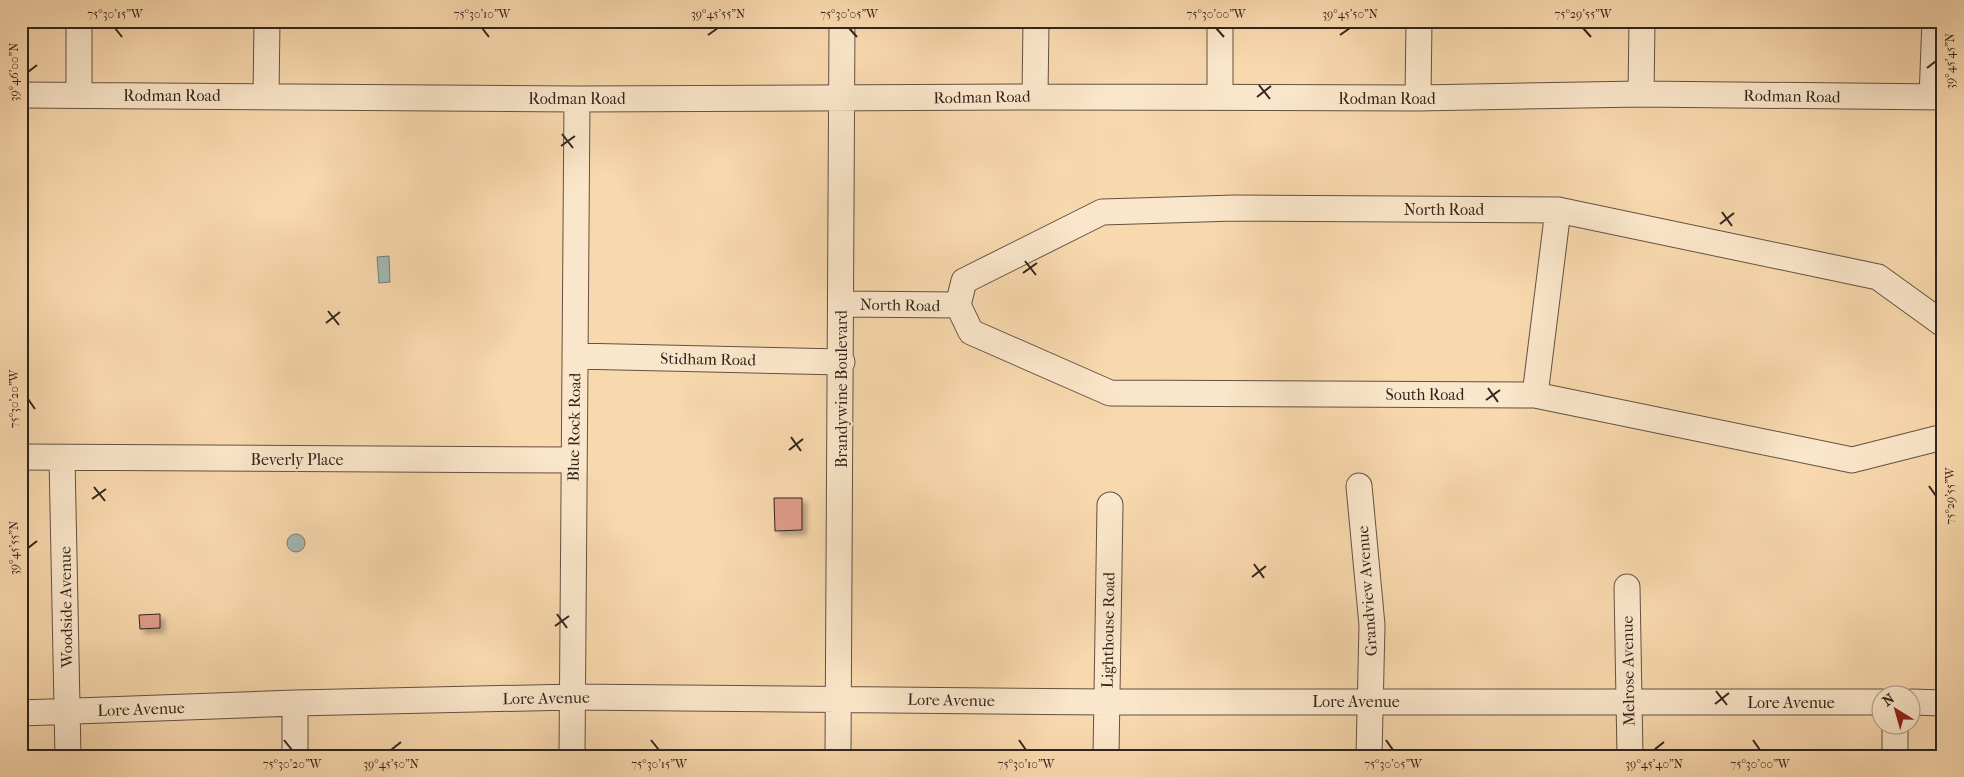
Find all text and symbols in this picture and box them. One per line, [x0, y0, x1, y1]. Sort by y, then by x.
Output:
text: 75°30'15"W [87, 7, 144, 21]
text: 75°30'10"W [454, 7, 512, 21]
text: 39°45'55"N [691, 7, 745, 21]
text: 75°30'05"W [820, 7, 879, 21]
text: 75°30'00"W [1186, 7, 1247, 21]
text: 39°45'50"N [1322, 7, 1378, 21]
text: 75°29'55"W [1554, 7, 1613, 21]
text: 39°45'45"N [1943, 33, 1957, 89]
text: 39°46'00"N [7, 43, 21, 101]
street label: Rodman Road [123, 86, 221, 105]
street label: Rodman Road [1743, 86, 1841, 106]
street label: Rodman Road [933, 87, 1031, 107]
street label: Rodman Road [528, 89, 626, 108]
street label: Rodman Road [1338, 89, 1436, 108]
street label: North Road [1404, 200, 1485, 219]
street label: North Road [860, 295, 941, 315]
street label: Brandywine Boulevard [832, 310, 851, 468]
street label: Stidham Road [660, 349, 756, 369]
text: 75°30'20"W [7, 368, 21, 428]
street label: Blue Rock Road [564, 372, 584, 482]
street label: South Road [1386, 385, 1465, 404]
street label: Beverly Place [251, 450, 344, 469]
text: 75°29'55"W [1943, 466, 1957, 525]
text: 39°45'55"N [7, 521, 21, 575]
street label: Grandview Avenue [1353, 525, 1381, 657]
street label: Woodside Avenue [55, 546, 77, 669]
street label: Lighthouse Road [1097, 571, 1119, 688]
street label: Melrose Avenue [1618, 616, 1638, 726]
north arrow [1872, 684, 1922, 734]
street label: Lore Avenue [502, 688, 590, 708]
street label: Lore Avenue [907, 690, 995, 710]
text: N [1879, 690, 1898, 710]
street label: Lore Avenue [1312, 692, 1400, 711]
street label: Lore Avenue [1747, 693, 1835, 712]
street label: Lore Avenue [97, 698, 185, 720]
text: 75°30'20"W [263, 757, 323, 771]
text: 39°45'50"N [363, 757, 419, 771]
text: 75°30'15"W [631, 757, 688, 771]
text: 75°30'10"W [998, 757, 1056, 771]
text: 75°30'05"W [1364, 757, 1423, 771]
text: 39°45'40"N [1625, 757, 1683, 771]
text: 75°30'00"W [1730, 757, 1791, 771]

